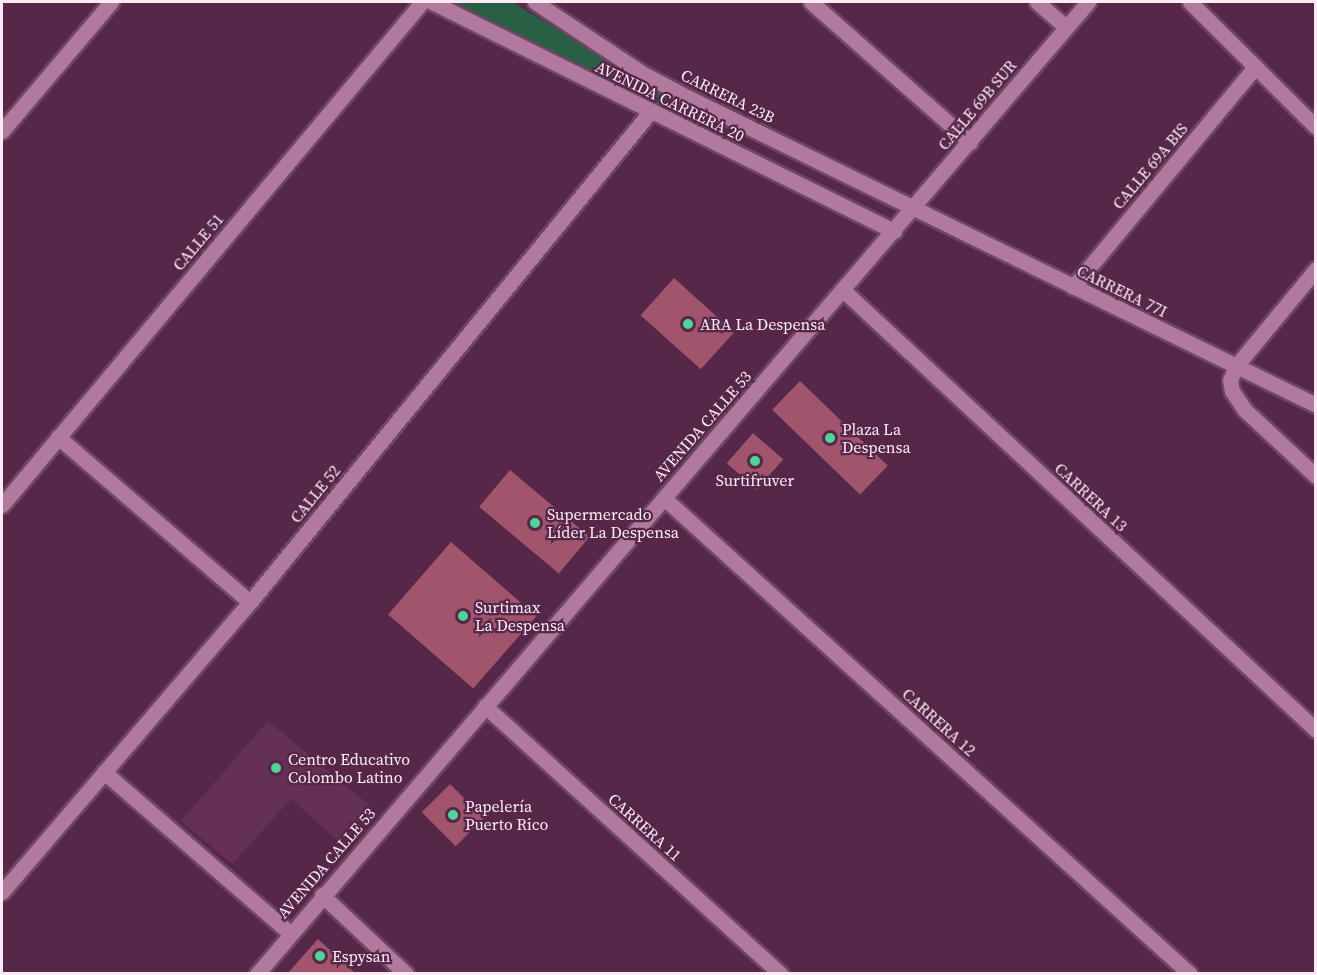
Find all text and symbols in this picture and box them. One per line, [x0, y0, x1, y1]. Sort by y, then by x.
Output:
street label: CALLE 69B SUR [934, 56, 1020, 154]
street label: AVENIDA CARRERA 20 [592, 57, 748, 145]
street label: CARRERA 23B [678, 65, 778, 127]
street label: CALLE 69A BIS [1108, 119, 1192, 213]
street label: CALLE 51 [169, 210, 227, 274]
street label: CARRERA 77I [1074, 261, 1170, 321]
place label: ARA La Despensa [700, 314, 825, 334]
marker: ARA La Despensa [681, 317, 695, 331]
street label: AVENIDA CALLE 53 [649, 367, 755, 485]
place label: Plaza La Despensa [842, 419, 911, 457]
marker: Plaza La Despensa [823, 431, 837, 445]
marker: Surtifruver [748, 454, 762, 468]
street label: CARRERA 13 [1051, 459, 1131, 535]
street label: CALLE 52 [286, 461, 344, 527]
place label: Surtifruver [716, 470, 794, 490]
place label: Supermercado Líder La Despensa [547, 504, 679, 542]
marker: Supermercado Líder La Despensa [528, 516, 542, 530]
place label: Surtimax La Despensa [475, 597, 565, 635]
marker: Surtimax La Despensa [456, 609, 470, 623]
street label: CARRERA 12 [898, 684, 980, 760]
place label: Centro Educativo Colombo Latino [288, 749, 410, 787]
marker: Centro Educativo Colombo Latino [269, 761, 283, 775]
street label: CARRERA 11 [604, 789, 686, 865]
place label: Papelería Puerto Rico [465, 796, 548, 834]
street label: AVENIDA CALLE 53 [273, 804, 379, 922]
marker: Papelería Puerto Rico [446, 808, 460, 822]
place label: Espysan [332, 946, 390, 966]
marker: Espysan [313, 949, 327, 963]

